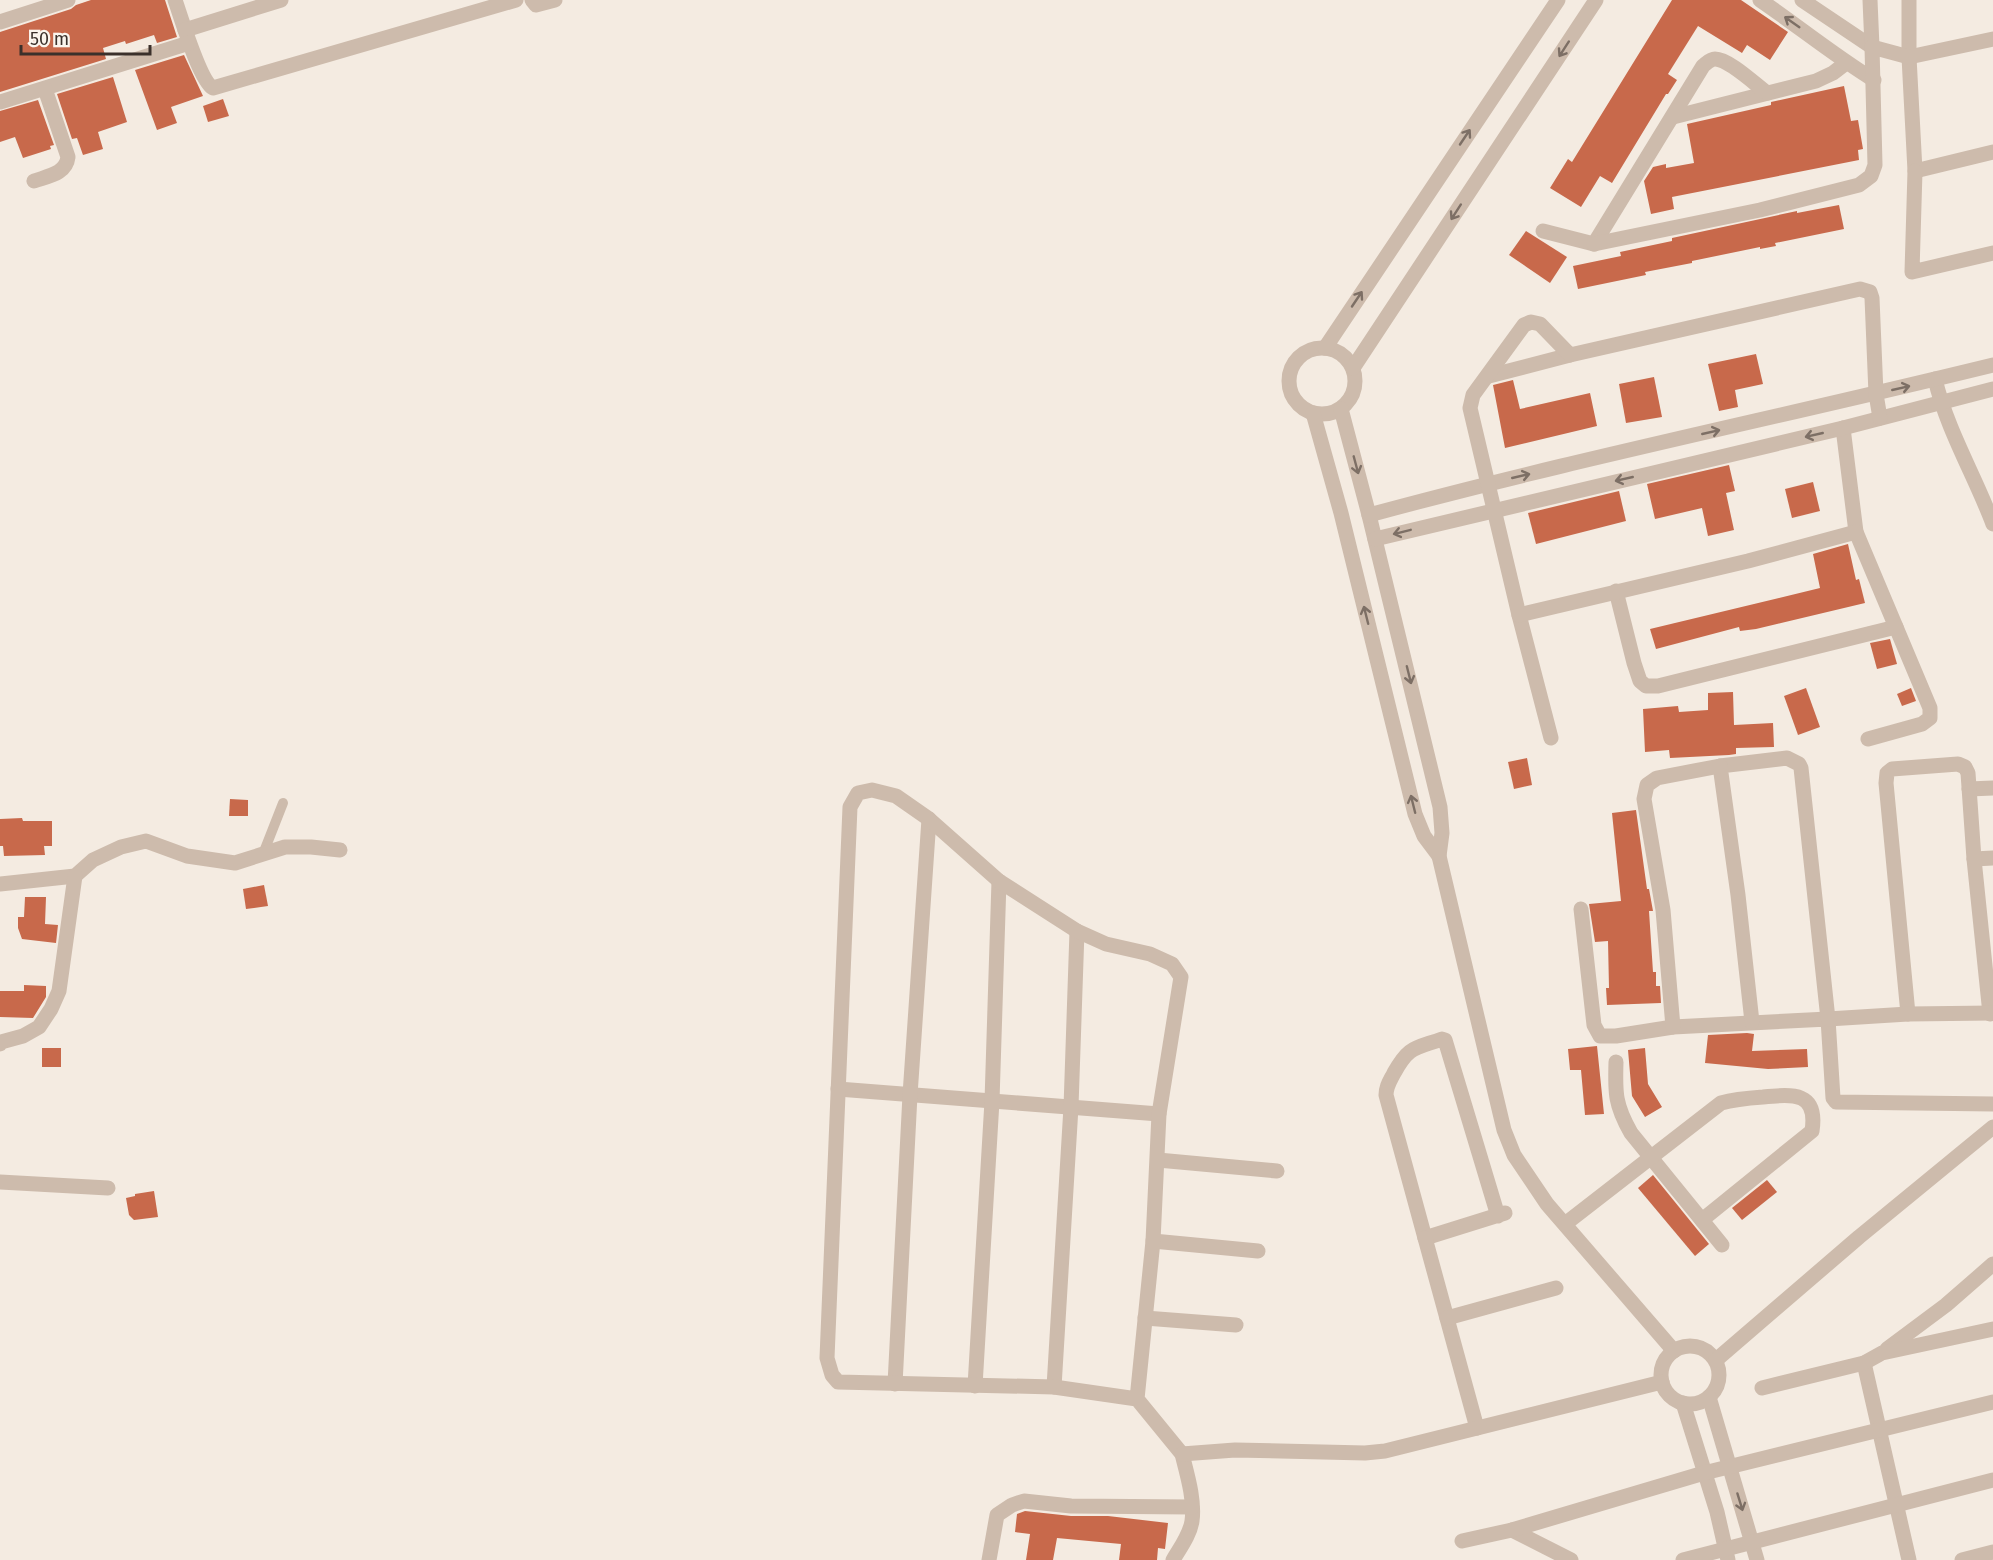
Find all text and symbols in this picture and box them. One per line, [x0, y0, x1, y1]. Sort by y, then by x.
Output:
one-way arrow [1784, 16, 1801, 28]
scale bar [21, 18, 150, 56]
text: 50 m [30, 28, 69, 50]
one-way arrow [1557, 40, 1569, 57]
one-way arrow [1460, 129, 1472, 146]
one-way arrow [1450, 203, 1462, 219]
one-way arrow [1352, 291, 1364, 308]
one-way arrow [1891, 382, 1910, 394]
one-way arrow [1701, 426, 1720, 437]
one-way arrow [1805, 430, 1825, 441]
one-way arrow [1350, 455, 1362, 474]
one-way arrow [1511, 470, 1530, 481]
one-way arrow [1615, 474, 1634, 486]
one-way arrow [1393, 527, 1412, 539]
one-way arrow [1360, 606, 1372, 625]
one-way arrow [1403, 665, 1415, 684]
one-way arrow [1406, 795, 1418, 814]
one-way arrow [1735, 1492, 1746, 1511]

